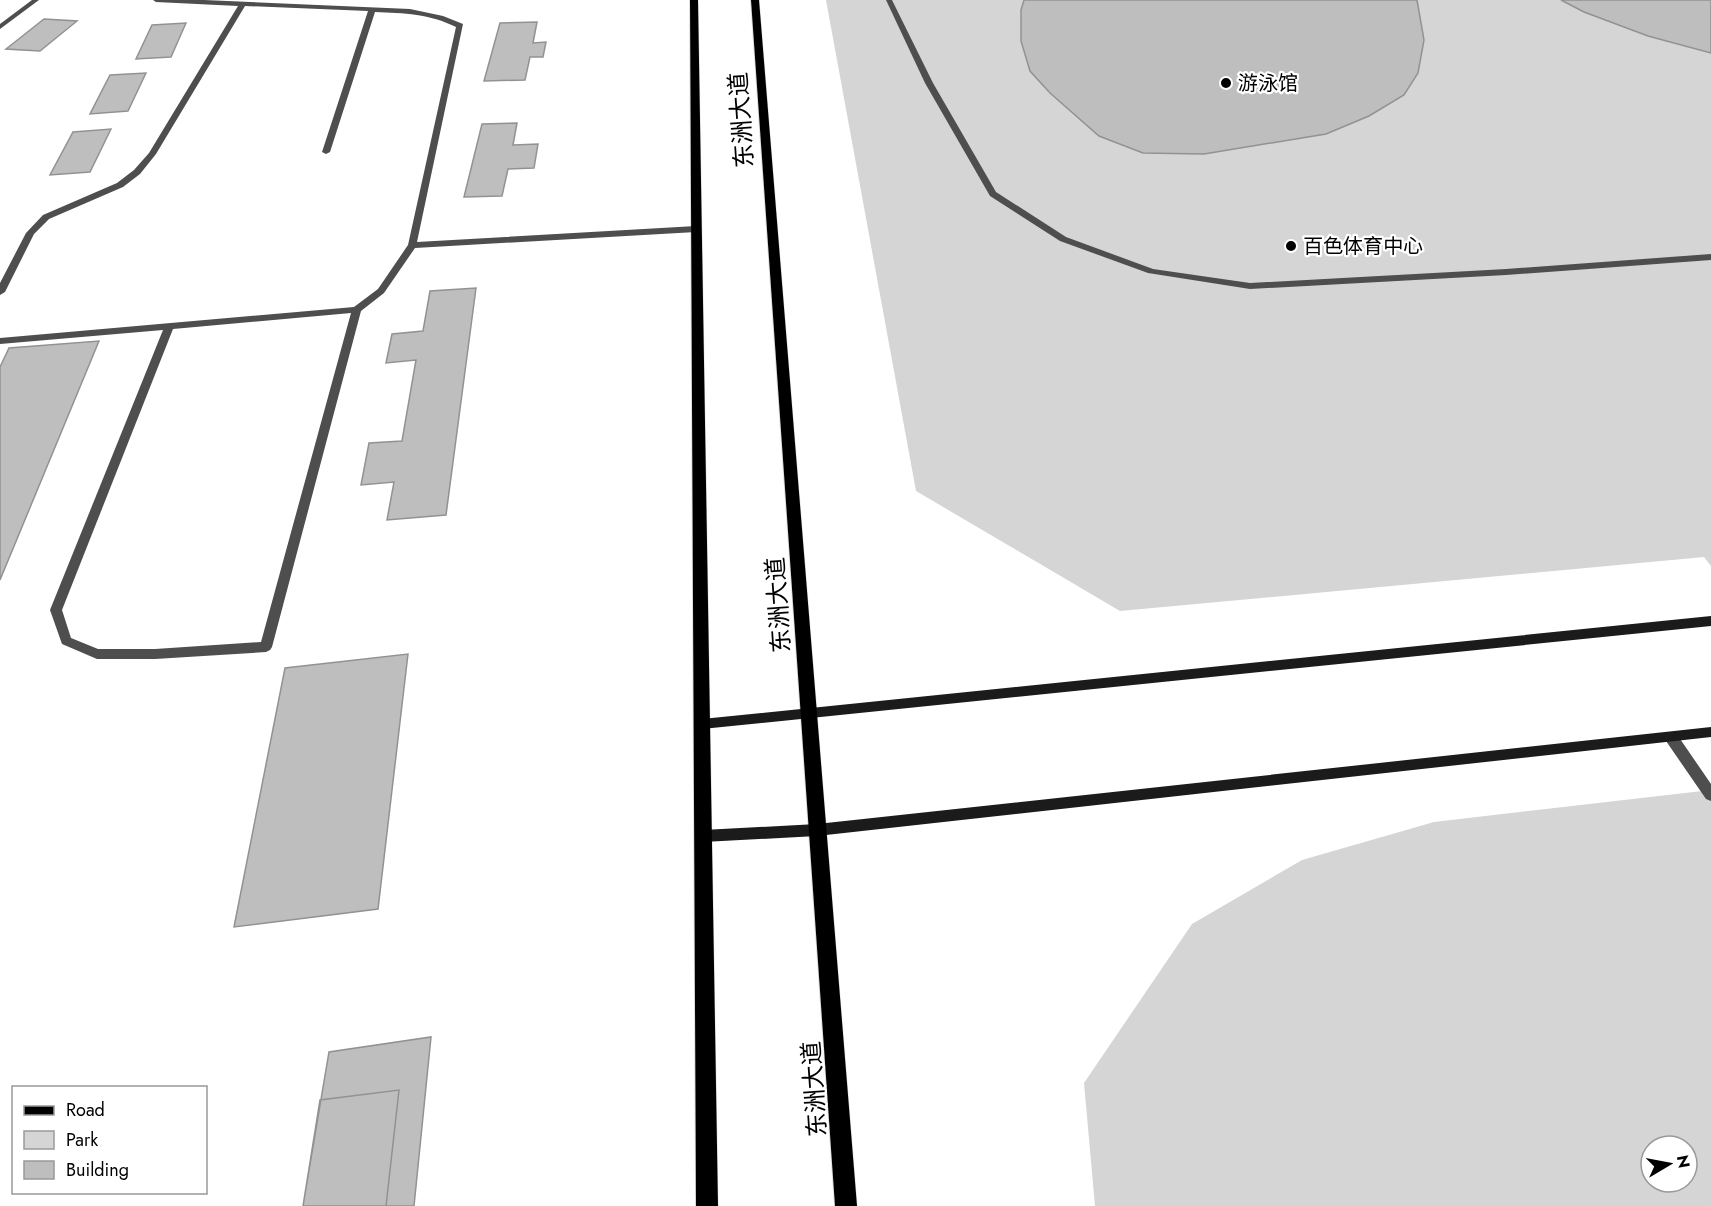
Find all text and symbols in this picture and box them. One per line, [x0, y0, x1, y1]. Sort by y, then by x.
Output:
place label: 游泳馆 [1238, 69, 1298, 98]
street label: 东洲大道 [720, 71, 762, 169]
marker: 游泳馆 [1219, 76, 1233, 90]
place label: 百色体育中心 [1303, 232, 1423, 261]
marker: 百色体育中心 [1284, 239, 1298, 253]
street label: 东洲大道 [757, 556, 799, 654]
street label: 东洲大道 [793, 1040, 835, 1138]
legend [12, 1086, 207, 1194]
text: Road [66, 1097, 105, 1123]
text: Park [66, 1127, 98, 1153]
north arrow [1639, 1134, 1699, 1194]
text: N [1671, 1153, 1696, 1170]
text: Building [66, 1157, 129, 1183]

